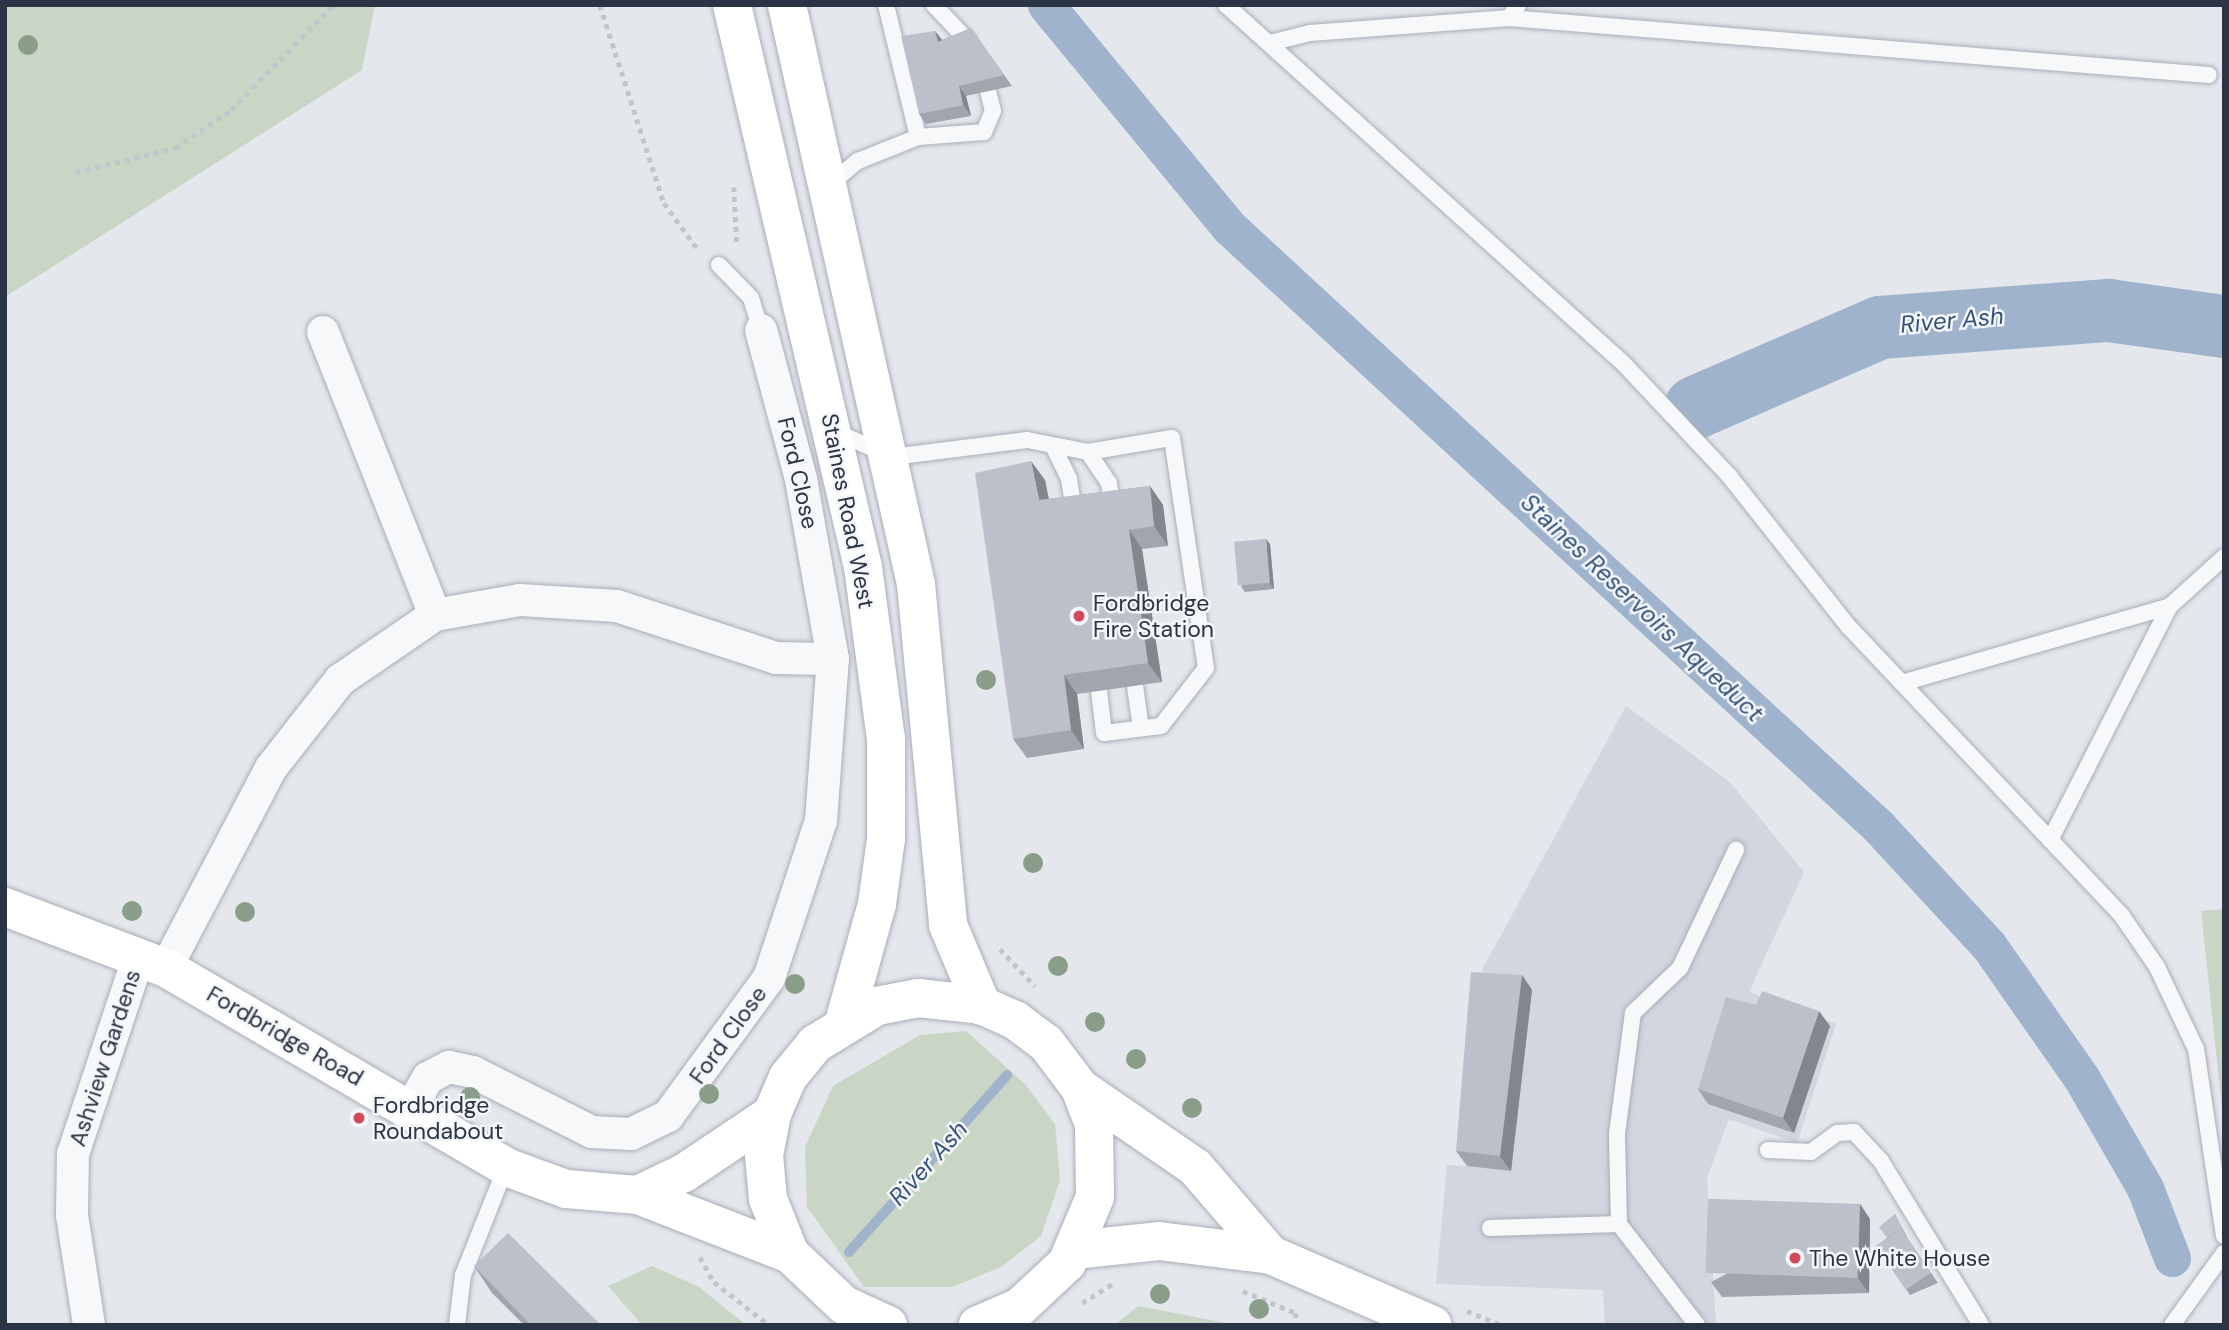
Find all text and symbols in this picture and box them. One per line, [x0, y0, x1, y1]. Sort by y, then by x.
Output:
water label: River Ash [1899, 301, 2005, 339]
street label: Staines Road West [816, 411, 880, 611]
street label: Ford Close [772, 414, 824, 532]
water label: Staines Reservoirs Aqueduct [1515, 488, 1769, 728]
place label: Fordbridge Fire Station [1093, 589, 1214, 643]
marker: Fordbridge Fire Station [1071, 608, 1087, 624]
street label: Ashview Gardens [63, 966, 147, 1150]
street label: Fordbridge Road [202, 980, 368, 1092]
street label: Ford Close [683, 981, 773, 1089]
place label: Fordbridge Roundabout [373, 1091, 503, 1145]
marker: Fordbridge Roundabout [351, 1110, 367, 1126]
water label: River Ash [883, 1115, 973, 1211]
place label: The White House [1809, 1244, 1990, 1272]
marker: The White House [1787, 1250, 1803, 1266]

